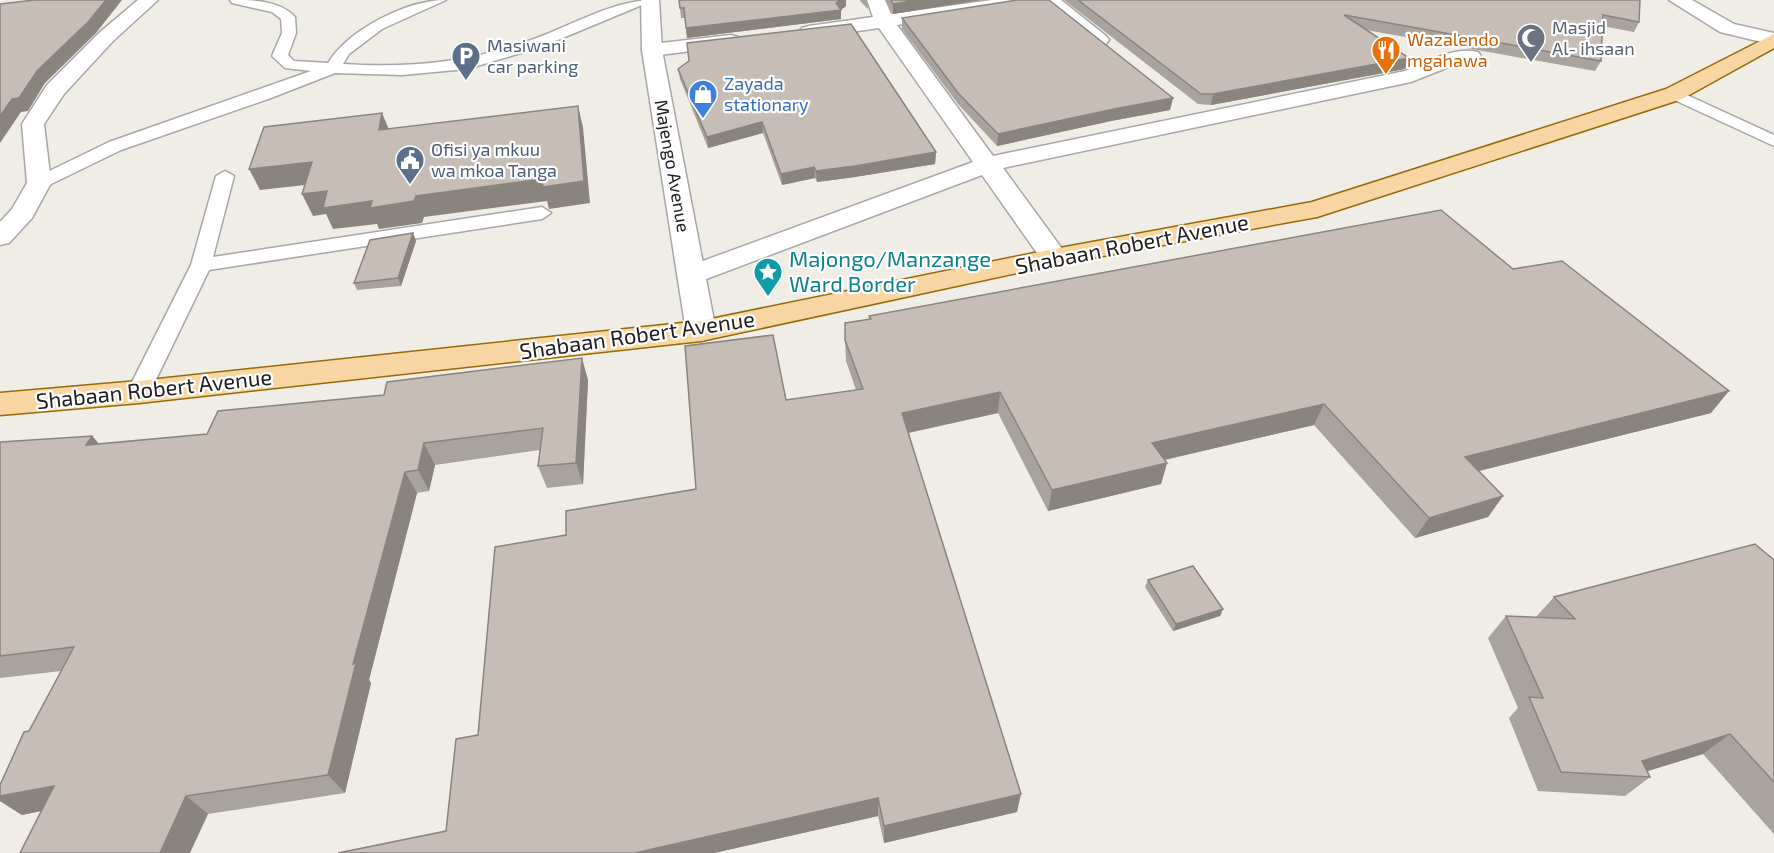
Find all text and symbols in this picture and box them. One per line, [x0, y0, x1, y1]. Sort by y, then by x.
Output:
place label: Masjid Al- ihsaan [1552, 16, 1635, 59]
mosque icon: Masjid Al- ihsaan [1515, 22, 1547, 64]
place label: Wazalendo mgahawa [1407, 28, 1499, 71]
place label: Masiwani car parking [487, 34, 578, 77]
restaurant icon: Wazalendo mgahawa [1370, 34, 1402, 76]
parking icon: Masiwani car parking [450, 40, 482, 82]
place label: Zayada stationary [724, 72, 809, 115]
shop icon: Zayada stationary [687, 78, 719, 120]
street label: Majengo Avenue [650, 98, 695, 234]
place label: Ofisi ya mkuu wa mkoa Tanga [431, 138, 557, 181]
public building icon: Ofisi ya mkuu wa mkoa Tanga [394, 144, 426, 186]
street label: Shabaan Robert Avenue [1013, 208, 1251, 278]
place label: Majongo/Manzange Ward Border [789, 245, 991, 296]
place icon: Majongo/Manzange Ward Border [752, 256, 784, 298]
street label: Shabaan Robert Avenue [518, 305, 756, 363]
street label: Shabaan Robert Avenue [35, 363, 273, 413]

